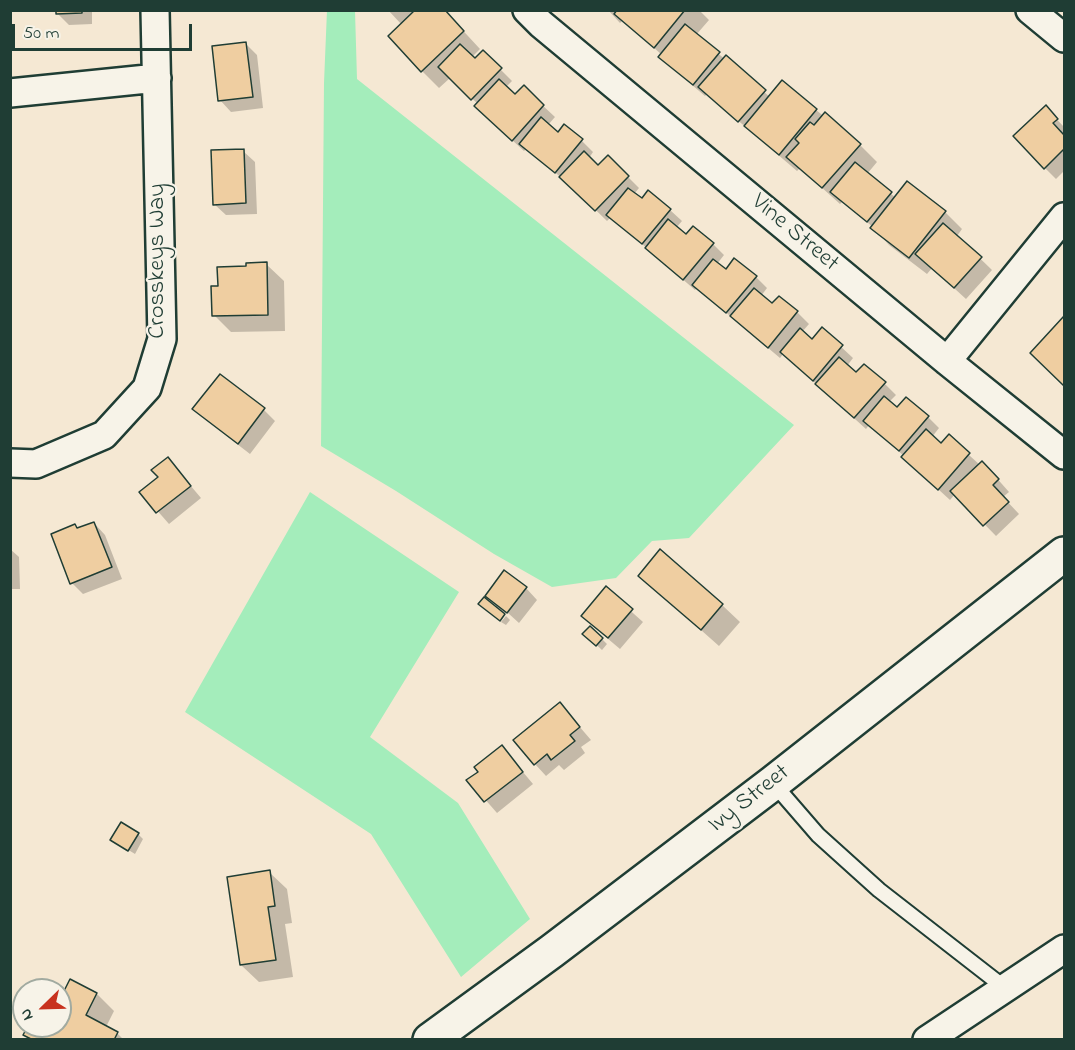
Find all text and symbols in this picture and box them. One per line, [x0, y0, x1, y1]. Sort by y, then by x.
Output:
scale bar [15, 12, 195, 50]
text: 50 m [23, 21, 60, 47]
street label: Crosskeys Way [145, 183, 173, 339]
street label: Vine Street [744, 189, 844, 279]
street label: Ivy Street [704, 759, 796, 841]
north arrow [12, 978, 72, 1038]
text: N [14, 1005, 40, 1024]

